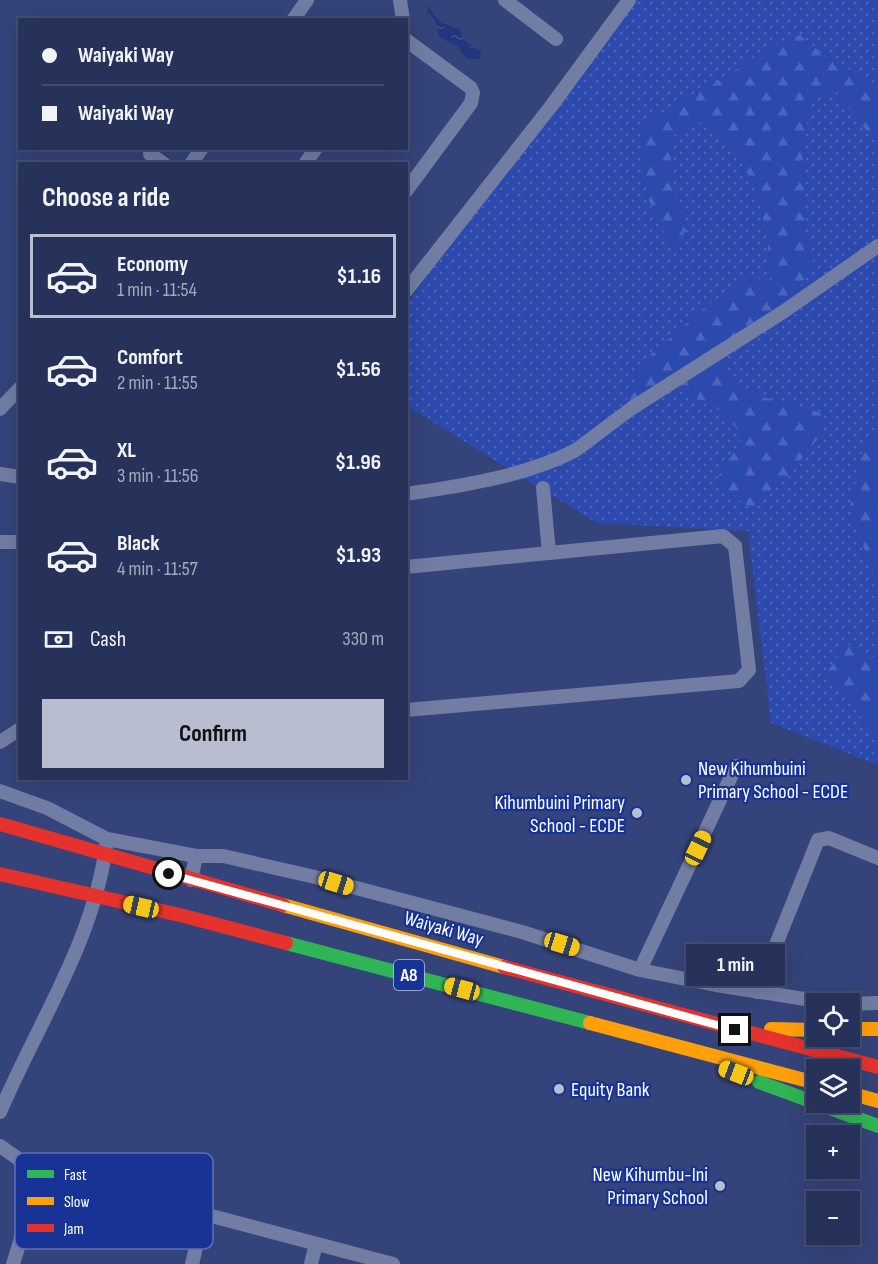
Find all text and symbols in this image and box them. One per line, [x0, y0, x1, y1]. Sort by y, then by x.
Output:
text: Waiyaki Way [78, 42, 174, 69]
text: Waiyaki Way [78, 100, 174, 127]
text: Choose a ride [42, 182, 170, 214]
icon: car [45, 249, 99, 303]
text: Economy [117, 251, 188, 278]
text: $1.16 [336, 263, 381, 290]
text: 1 min · 11:54 [117, 278, 197, 302]
icon: car [45, 342, 99, 396]
text: Comfort [117, 344, 183, 371]
text: $1.56 [336, 356, 381, 383]
text: 2 min · 11:55 [117, 371, 198, 395]
icon: car [45, 435, 99, 489]
text: XL [117, 437, 136, 464]
text: $1.96 [335, 449, 381, 476]
text: 3 min · 11:56 [117, 464, 199, 488]
icon: car [45, 528, 99, 582]
text: Black [117, 530, 159, 557]
text: $1.93 [336, 542, 381, 569]
text: 4 min · 11:57 [117, 557, 198, 581]
icon: cash [42, 623, 75, 656]
text: Cash [90, 626, 126, 653]
text: 330 m [342, 627, 384, 651]
button: Confirm [42, 699, 384, 768]
place label: New Kihumbuini Primary School - ECDE [698, 757, 848, 804]
marker: New Kihumbuini Primary School - ECDE [679, 773, 693, 787]
place label: Kihumbuini Primary School - ECDE [495, 791, 625, 838]
marker: Kihumbuini Primary School - ECDE [630, 806, 644, 820]
car [682, 828, 714, 868]
route start [155, 860, 182, 887]
car [316, 869, 356, 897]
car [121, 894, 161, 920]
street label: Waiyaki Way [401, 906, 486, 952]
car [542, 930, 582, 958]
callout: 1 min [686, 943, 784, 985]
text: 1 min [717, 953, 754, 977]
road number: A8 [394, 960, 424, 990]
car [442, 976, 482, 1002]
map controls [806, 993, 860, 1245]
button: locate [806, 993, 860, 1047]
route end [721, 1016, 748, 1043]
car [716, 1058, 756, 1088]
button: layers [806, 1059, 860, 1113]
place label: Equity Bank [571, 1078, 650, 1102]
marker: Equity Bank [552, 1082, 566, 1096]
button: + [806, 1125, 860, 1179]
legend [15, 1153, 213, 1249]
place label: New Kihumbu-Ini Primary School [593, 1163, 708, 1210]
text: Fast [64, 1166, 87, 1185]
marker: New Kihumbu-Ini Primary School [713, 1179, 727, 1193]
button: − [806, 1191, 860, 1245]
text: Slow [64, 1193, 89, 1212]
text: Jam [63, 1220, 84, 1239]

